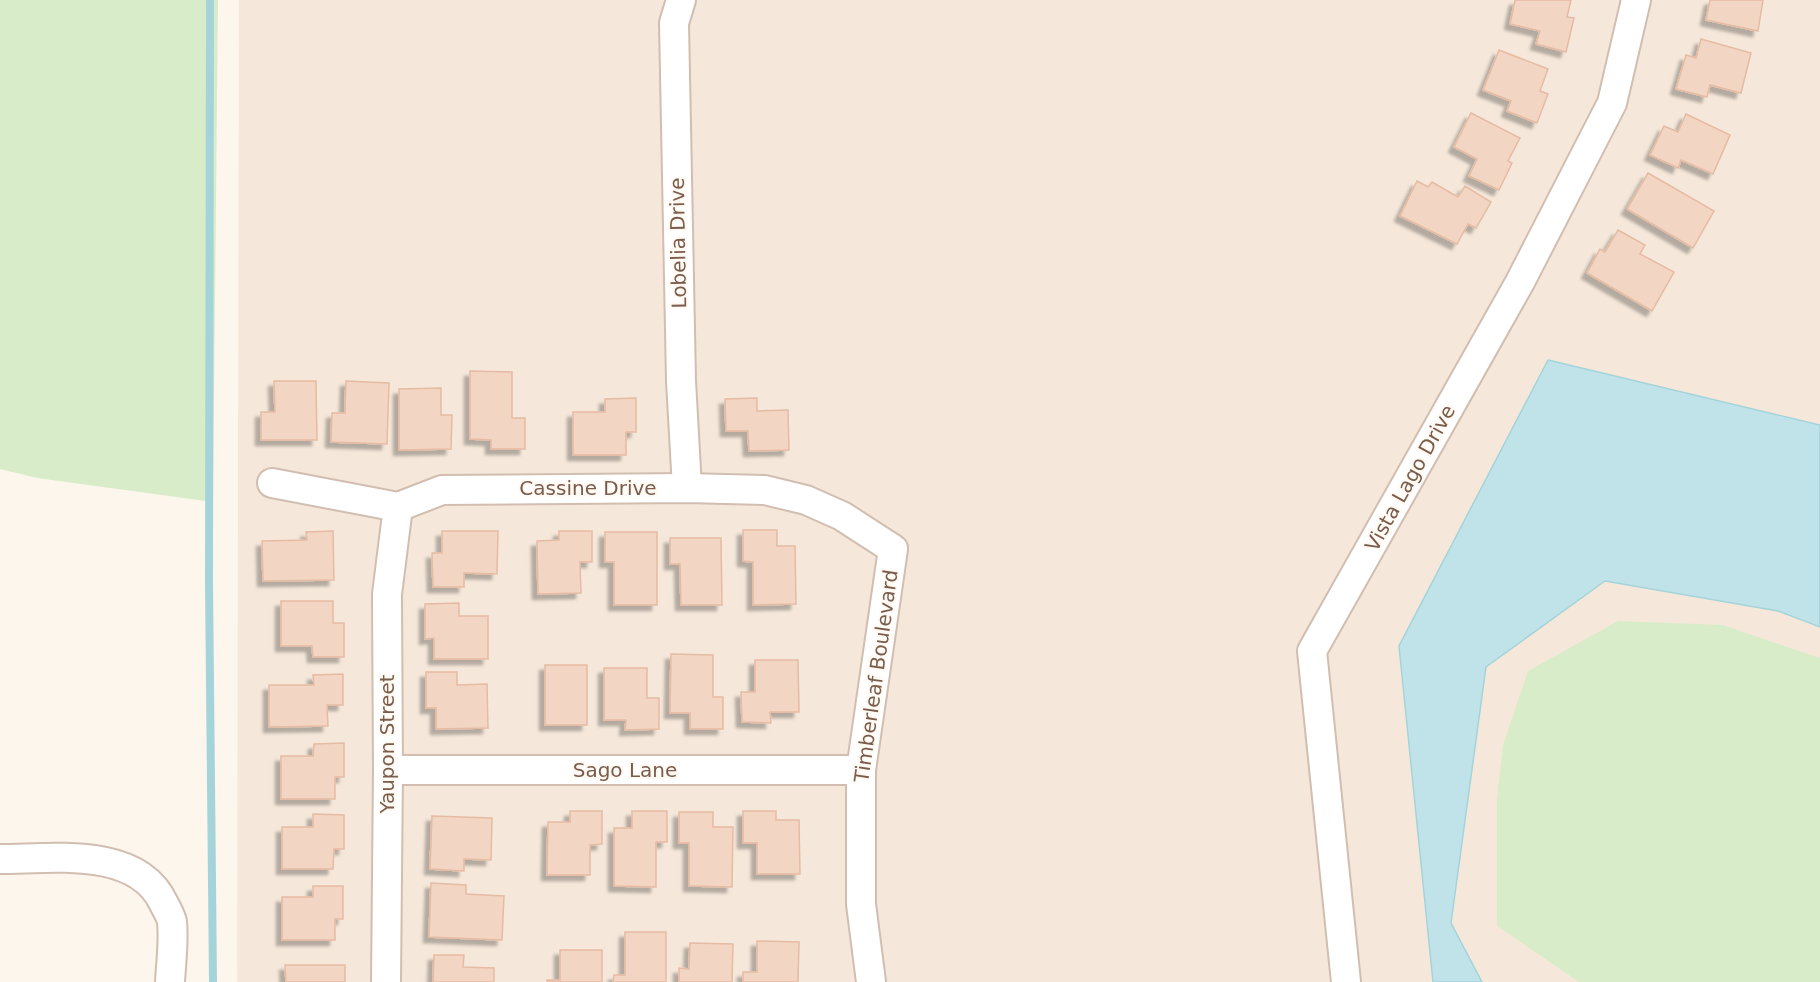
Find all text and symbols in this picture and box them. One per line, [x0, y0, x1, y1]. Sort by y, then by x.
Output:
street label: Lobelia Drive [665, 177, 691, 309]
street label: Vista Lago Drive [1360, 401, 1460, 555]
street label: Cassine Drive [519, 476, 657, 500]
street label: Timberleaf Boulevard [849, 568, 903, 785]
street label: Yaupon Street [375, 674, 399, 815]
street label: Sago Lane [573, 758, 677, 782]

